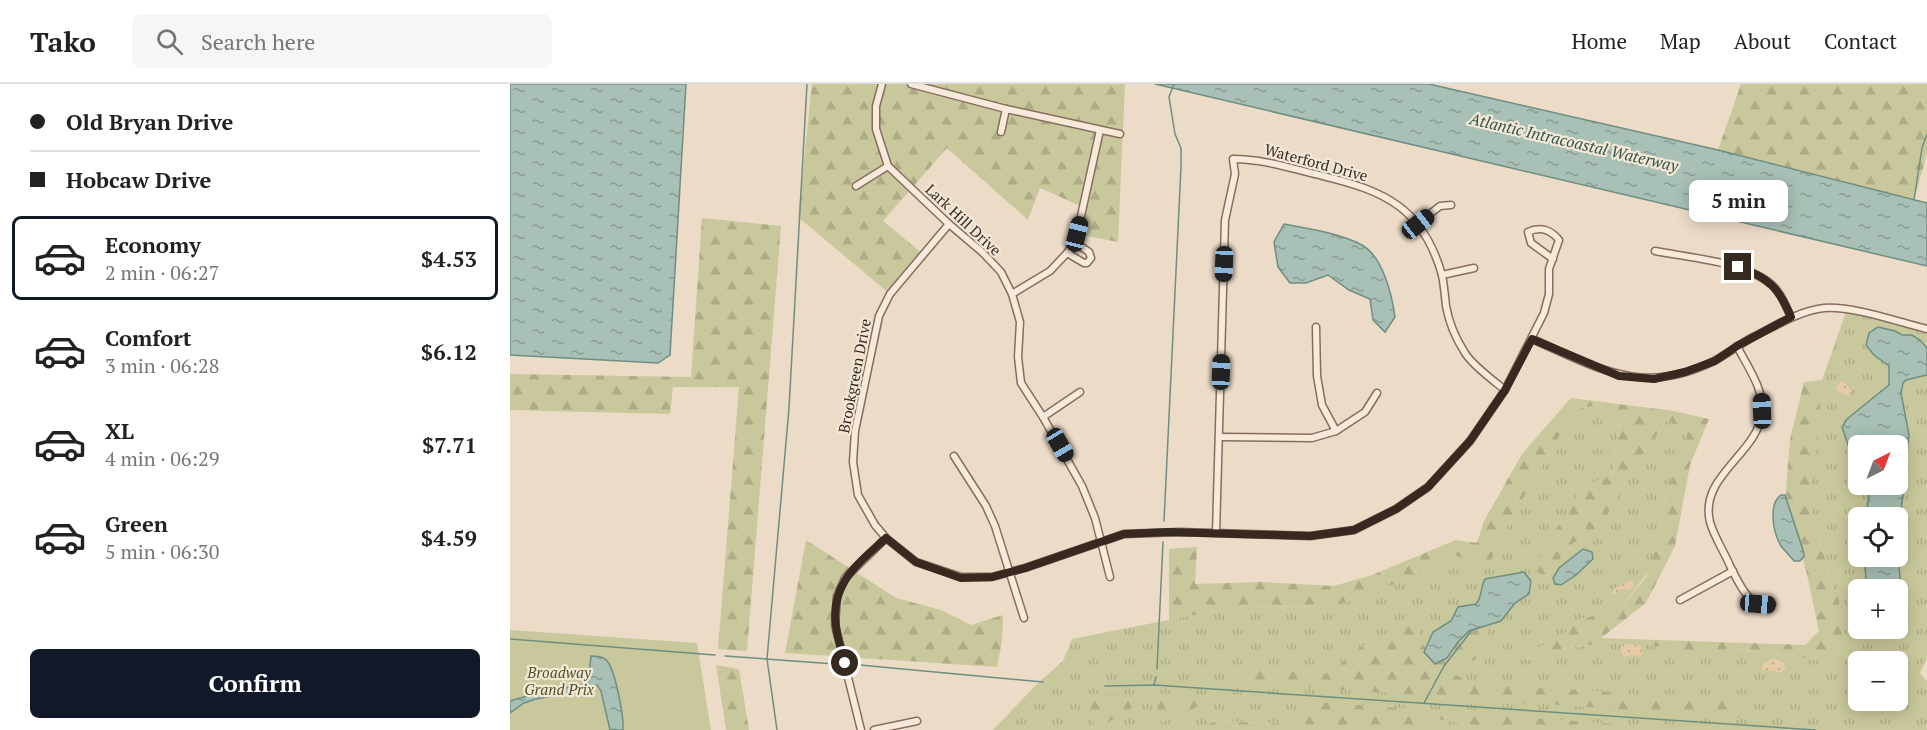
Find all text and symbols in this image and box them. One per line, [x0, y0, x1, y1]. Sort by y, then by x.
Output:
search box [132, 14, 552, 68]
text: Tako [30, 23, 96, 60]
icon: search [153, 25, 186, 58]
text: Search here [201, 27, 315, 56]
text: Home [1571, 27, 1627, 55]
text: Map [1660, 27, 1701, 55]
text: About [1734, 27, 1791, 55]
text: Contact [1824, 27, 1897, 55]
text: Old Bryan Drive [66, 107, 233, 136]
water label: Atlantic Intracoastal Waterway [1467, 107, 1681, 177]
street label: Waterford Drive [1262, 139, 1370, 185]
text: Hobcaw Drive [66, 165, 211, 194]
street label: Lark Hill Drive [921, 179, 1006, 260]
callout: 5 min [1688, 180, 1788, 222]
text: 5 min [1711, 187, 1766, 214]
car [1398, 206, 1438, 242]
car [1064, 214, 1090, 254]
text: Economy [105, 230, 201, 259]
icon: car [33, 231, 87, 285]
text: $4.53 [421, 244, 477, 273]
car [1214, 246, 1234, 282]
route end [1724, 253, 1751, 280]
text: 2 min · 06:27 [105, 259, 219, 286]
street label: Brookgreen Drive [833, 317, 875, 435]
text: Comfort [105, 323, 191, 352]
icon: car [33, 324, 87, 378]
text: $6.12 [421, 337, 477, 366]
text: 3 min · 06:28 [105, 352, 219, 379]
car [1211, 354, 1231, 390]
car [1752, 393, 1772, 429]
text: XL [105, 416, 134, 445]
icon: car [33, 417, 87, 471]
car [1043, 425, 1077, 465]
text: $7.71 [422, 430, 477, 459]
north arrow [1848, 435, 1908, 495]
map controls [1848, 435, 1908, 711]
text: 4 min · 06:29 [105, 445, 219, 472]
button: locate [1848, 507, 1908, 567]
text: Green [105, 509, 168, 538]
icon: car [33, 510, 87, 564]
text: $4.59 [421, 523, 477, 552]
text: 5 min · 06:30 [105, 538, 219, 565]
button: + [1848, 579, 1908, 639]
car [1739, 594, 1777, 614]
button: Confirm [30, 649, 480, 718]
route start [831, 649, 858, 676]
button: − [1848, 651, 1908, 711]
park label: Broadway Grand Prix [524, 662, 594, 699]

